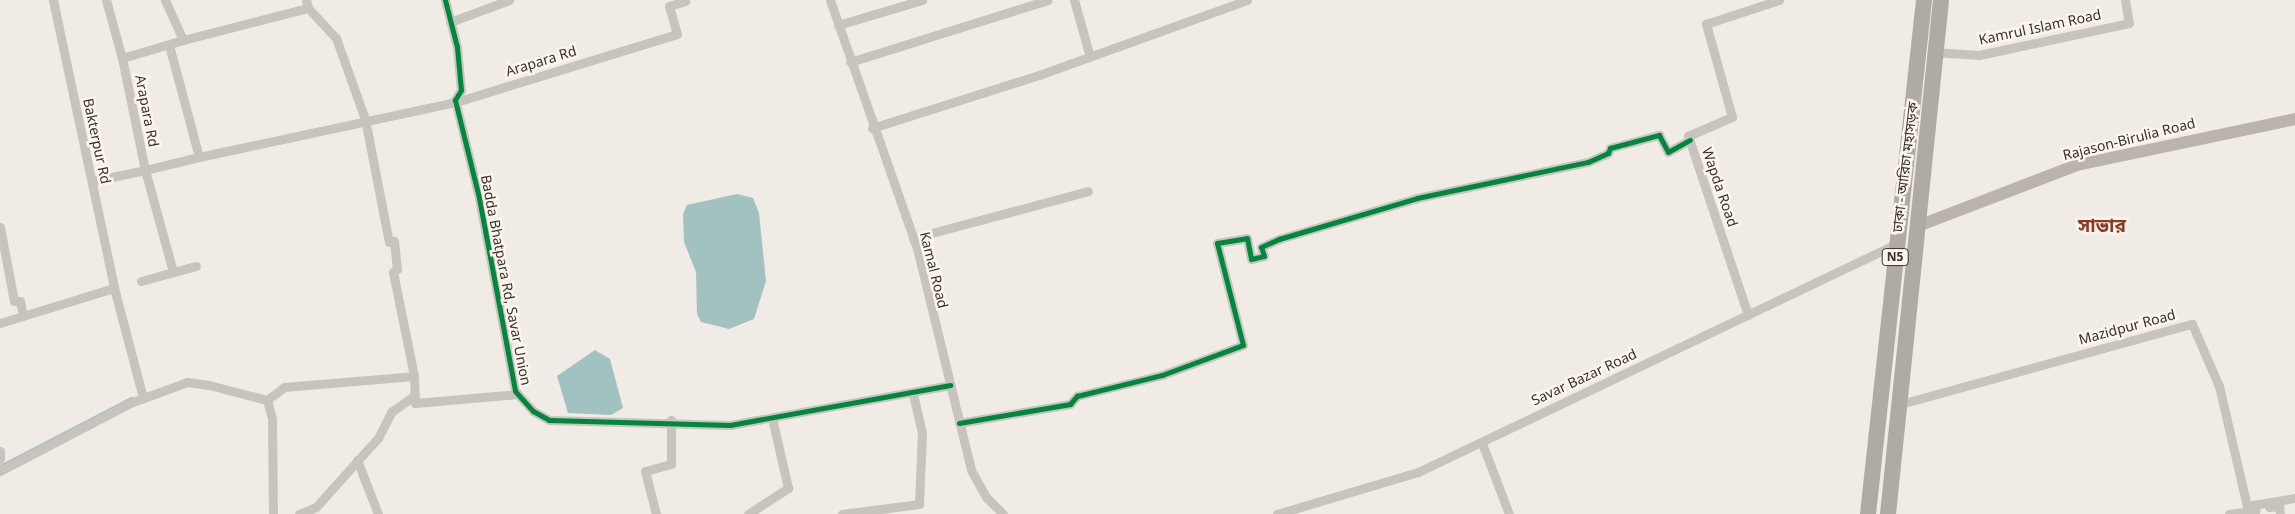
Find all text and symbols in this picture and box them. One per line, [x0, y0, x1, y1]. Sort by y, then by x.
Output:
street label: Kamrul Islam Road [1977, 6, 2103, 48]
street label: Arapara Rd [504, 42, 578, 80]
street label: Arapara Rd [132, 74, 162, 148]
street label: Bakterpur Rd [80, 97, 114, 185]
street label: ঢাকা - আরিচা মহাসড়ক [1889, 101, 1921, 233]
street label: Rajason-Birulia Road [2061, 114, 2197, 164]
street label: Wapda Road [1699, 145, 1741, 229]
street label: Badda Bhatpara Rd, Savar Union [477, 173, 535, 387]
district label: সাভার [2078, 215, 2126, 237]
street label: Kamal Road [916, 230, 952, 310]
road number: N5 [1881, 248, 1909, 266]
street label: Mazidpur Road [2077, 306, 2177, 348]
street label: Savar Bazar Road [1529, 345, 1639, 409]

